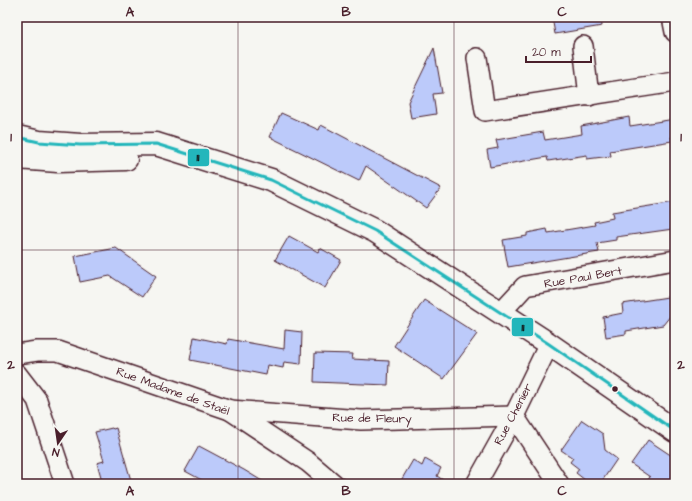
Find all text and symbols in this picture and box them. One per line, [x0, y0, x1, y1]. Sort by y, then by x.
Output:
text: A [126, 3, 135, 21]
text: B [341, 3, 351, 21]
text: C [557, 3, 567, 21]
scale bar [526, 38, 591, 64]
text: 20 m [532, 44, 561, 61]
text: 1 [10, 128, 12, 146]
text: 1 [680, 128, 682, 146]
line badge: 11 [187, 148, 210, 167]
text: 11 [197, 150, 200, 165]
street label: Rue Paul Bert [543, 262, 624, 293]
line badge: 11 [511, 317, 534, 337]
text: 11 [522, 320, 525, 335]
text: 2 [6, 356, 15, 374]
text: 2 [676, 356, 685, 374]
street label: Rue Madame de Staël [114, 363, 232, 420]
street label: Rue Chenier [490, 380, 537, 448]
unlabelled marker [610, 384, 620, 394]
street label: Rue de Fleury [332, 409, 412, 429]
north arrow [38, 423, 78, 463]
text: N [51, 444, 61, 460]
text: A [126, 482, 135, 500]
text: B [341, 482, 351, 500]
text: C [557, 482, 567, 500]

